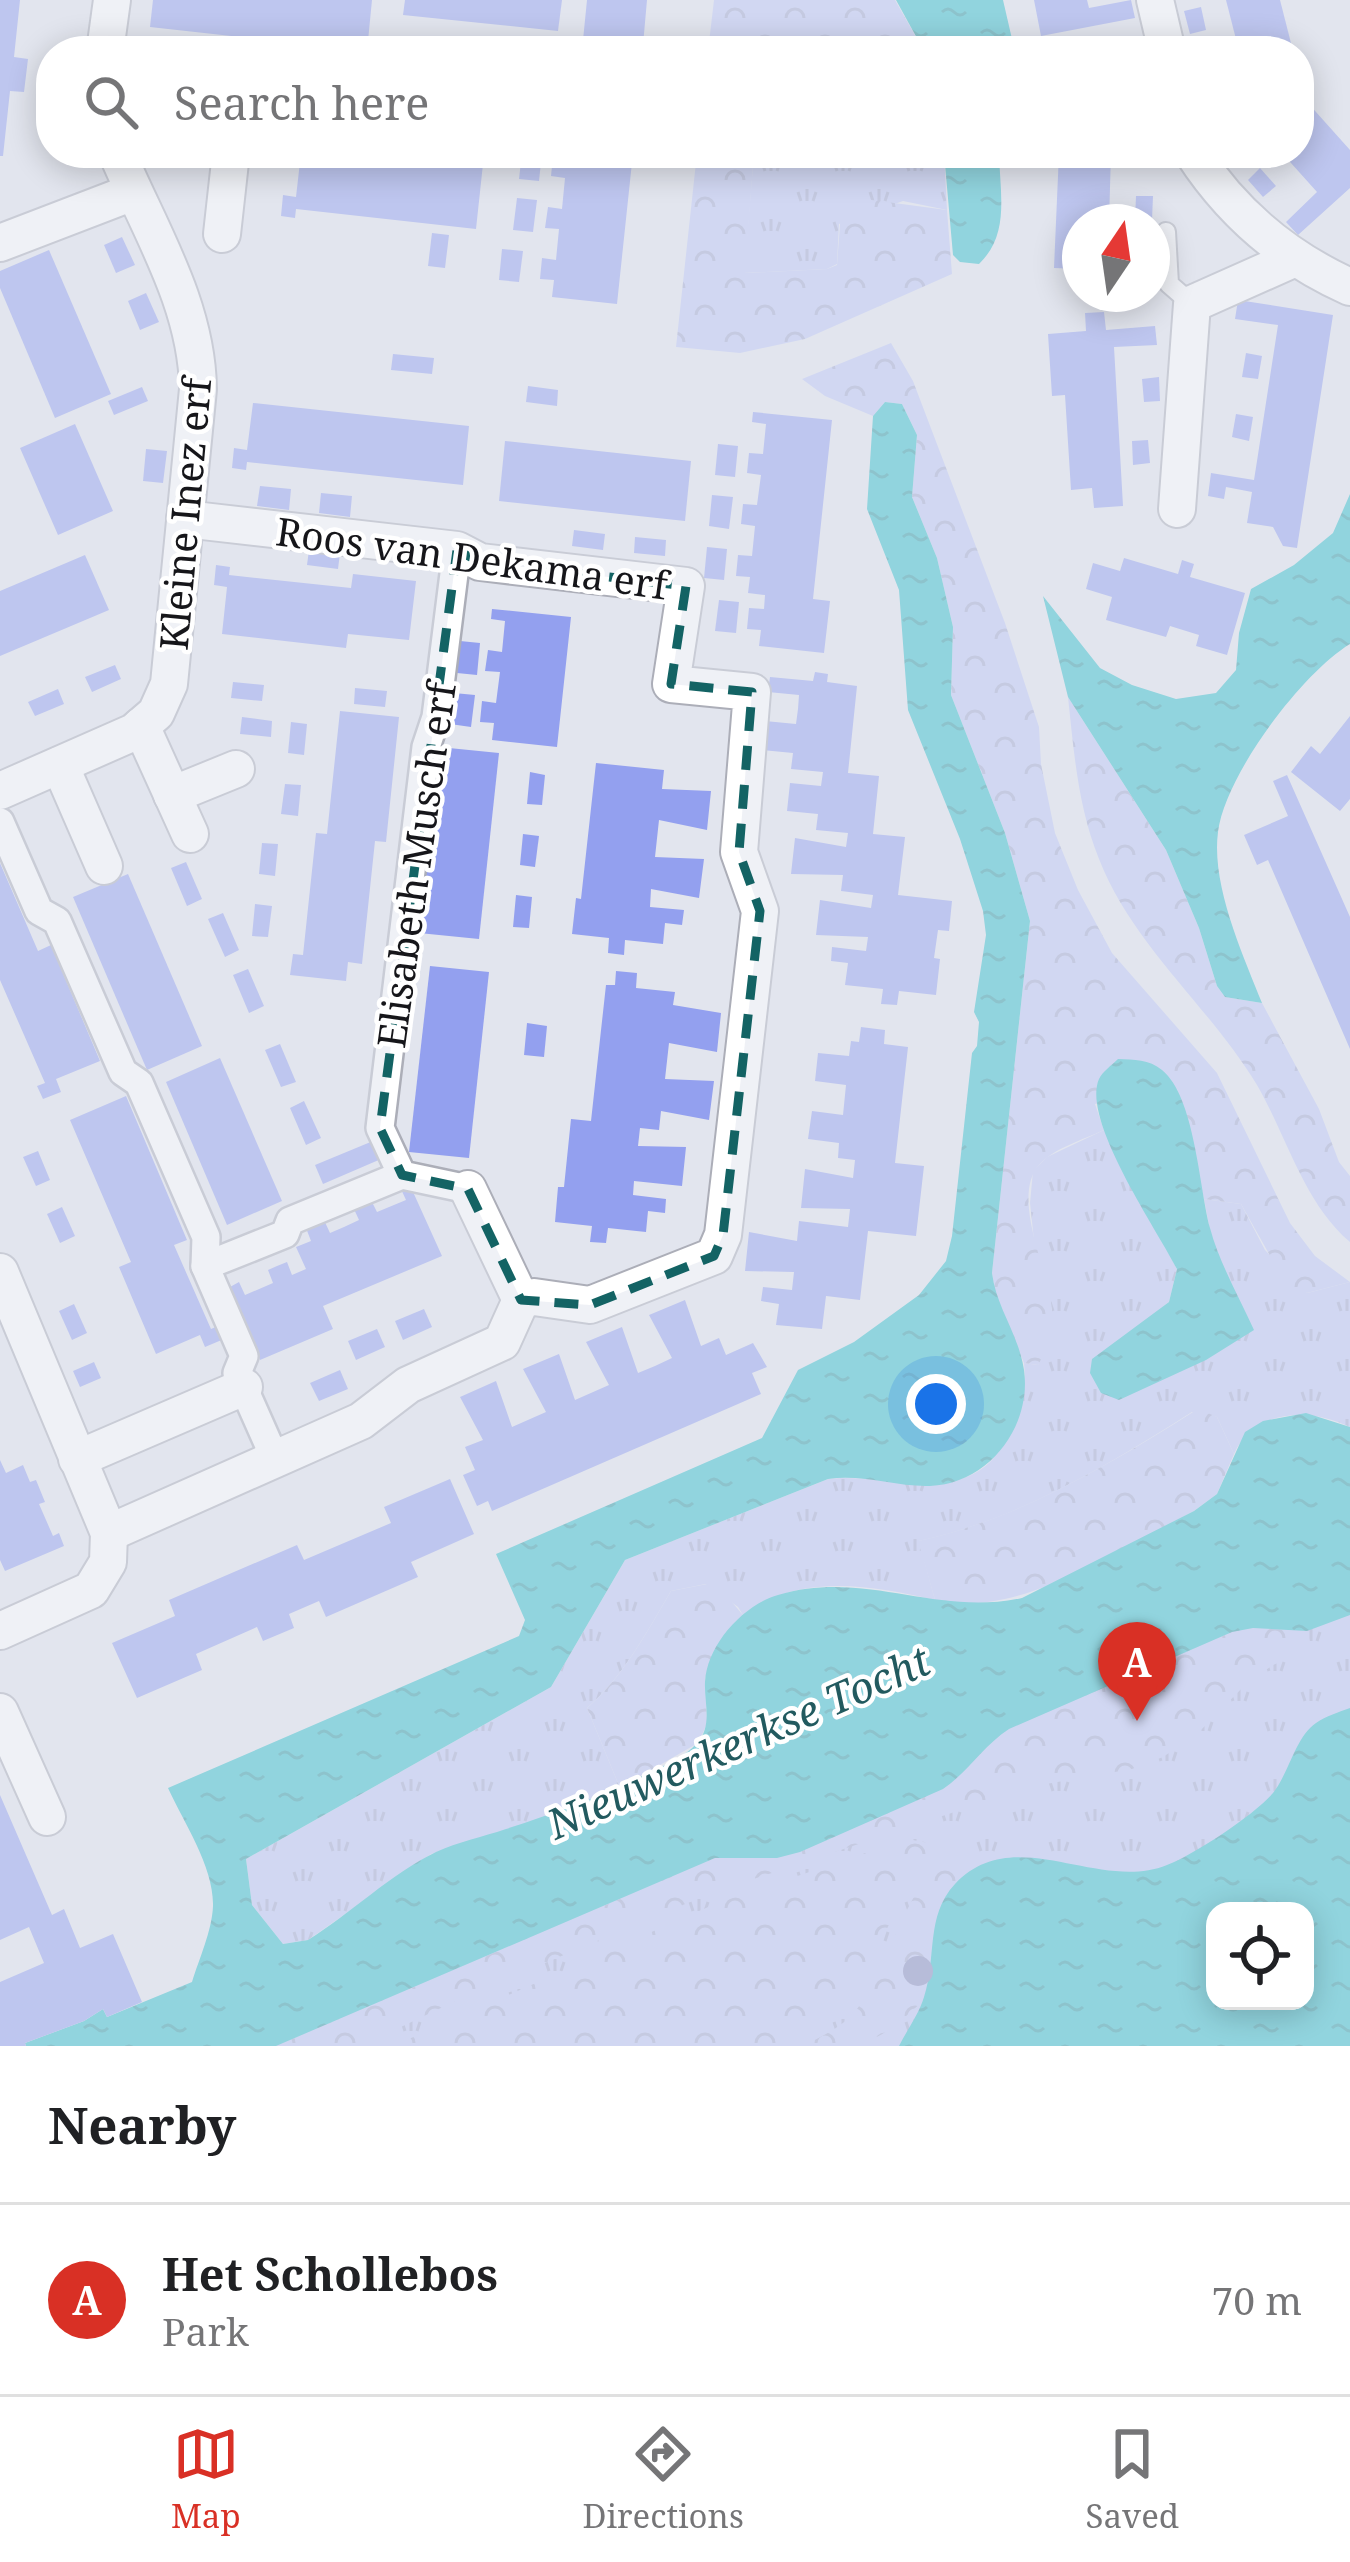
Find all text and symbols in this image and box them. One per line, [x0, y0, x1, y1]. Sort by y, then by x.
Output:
search box [36, 36, 1314, 168]
icon: search [78, 69, 144, 135]
text: Search here [174, 72, 429, 133]
north arrow [1062, 204, 1170, 312]
street label: Kleine Inez erf [146, 372, 223, 652]
street label: Roos van Dekama erf [273, 503, 675, 611]
street label: Elisabeth Musch erf [363, 675, 467, 1051]
your location [906, 1374, 966, 1434]
pin: A [1098, 1622, 1176, 1721]
water label: Nieuwerkerkse Tocht [537, 1631, 939, 1852]
map controls [1206, 1902, 1314, 2010]
button: locate [1206, 1902, 1314, 2010]
text: Nearby [48, 2089, 236, 2159]
text: Het Schollebos [162, 2243, 498, 2304]
text: A [72, 2273, 102, 2326]
text: 70 m [1211, 2273, 1302, 2326]
text: Park [162, 2304, 249, 2357]
tab: Map [171, 2421, 241, 2538]
tab: Directions [582, 2421, 744, 2538]
tab: Saved [1086, 2421, 1179, 2538]

